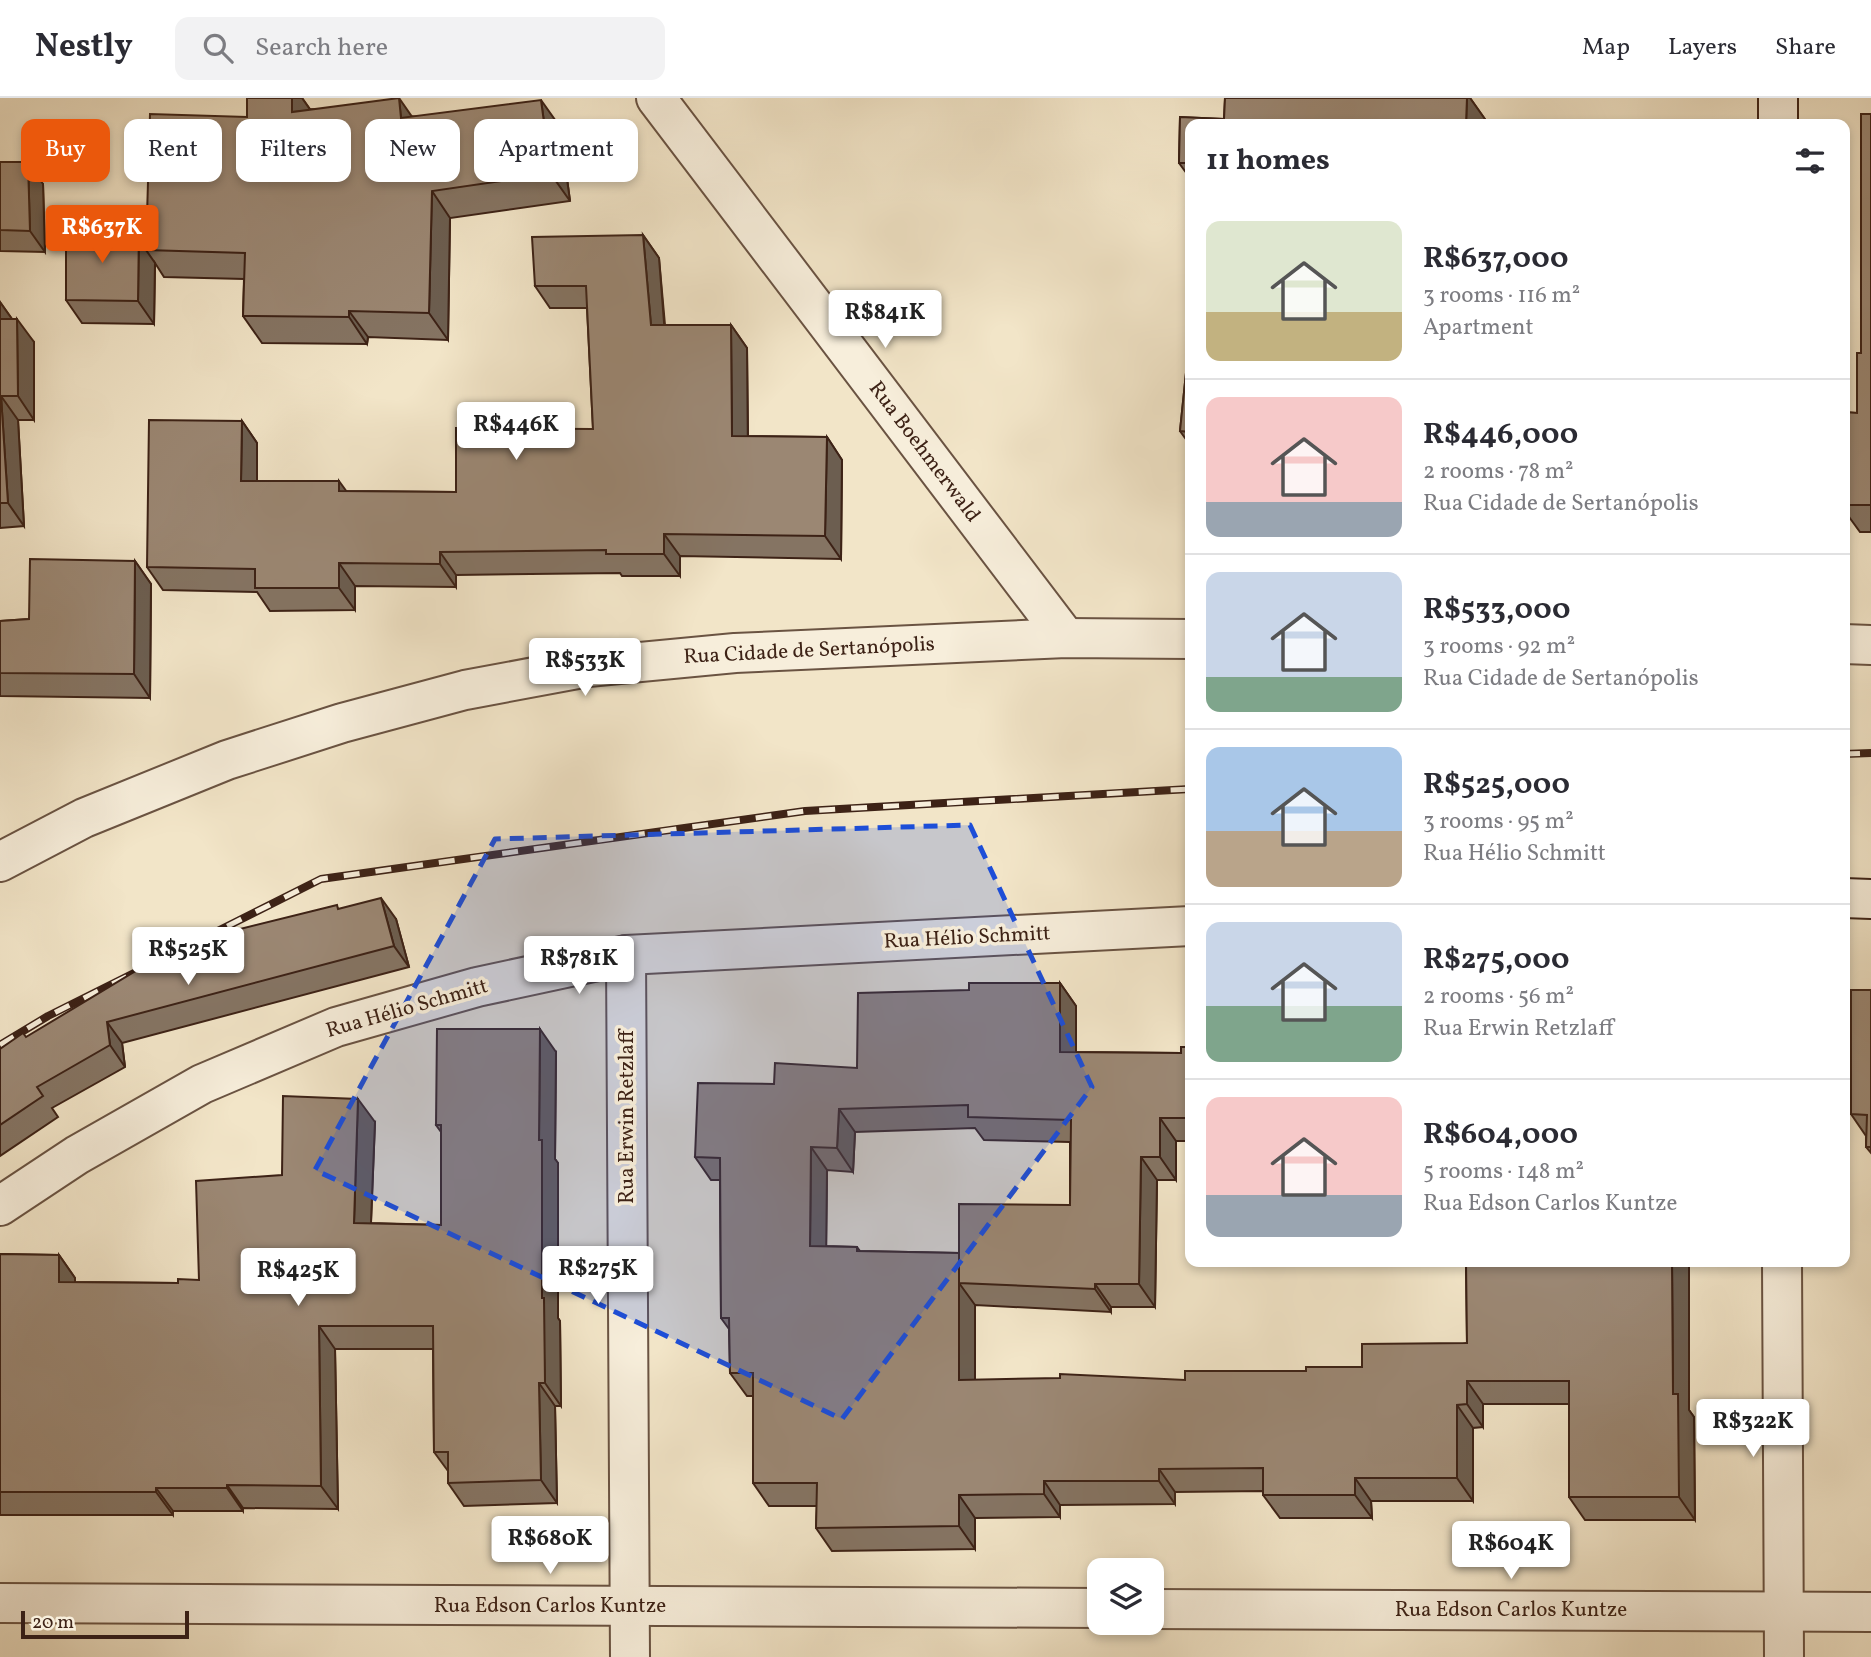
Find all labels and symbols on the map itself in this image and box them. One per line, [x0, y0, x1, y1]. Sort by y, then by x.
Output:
pin: R$637K [45, 206, 159, 265]
pin: R$841K [828, 290, 942, 350]
street label: Rua Boehmerwald [861, 375, 987, 529]
pin: R$446K [459, 402, 573, 462]
street label: Rua Cidade de Sertanópolis [683, 630, 935, 672]
pin: R$533K [528, 638, 642, 698]
street label: Rua Hélio Schmitt [883, 919, 1051, 957]
pin: R$525K [131, 928, 245, 987]
pin: R$781K [522, 936, 636, 996]
street label: Rua Hélio Schmitt [323, 972, 491, 1046]
street label: Rua Erwin Retzlaff [613, 1028, 642, 1204]
pin: R$275K [541, 1246, 655, 1306]
pin: R$425K [241, 1248, 355, 1308]
pin: R$322K [1696, 1400, 1810, 1459]
pin: R$680K [493, 1516, 607, 1576]
pin: R$604K [1454, 1522, 1568, 1581]
street label: Rua Edson Carlos Kuntze [434, 1592, 666, 1621]
street label: Rua Edson Carlos Kuntze [1395, 1596, 1627, 1625]
scale bar [21, 1608, 189, 1640]

